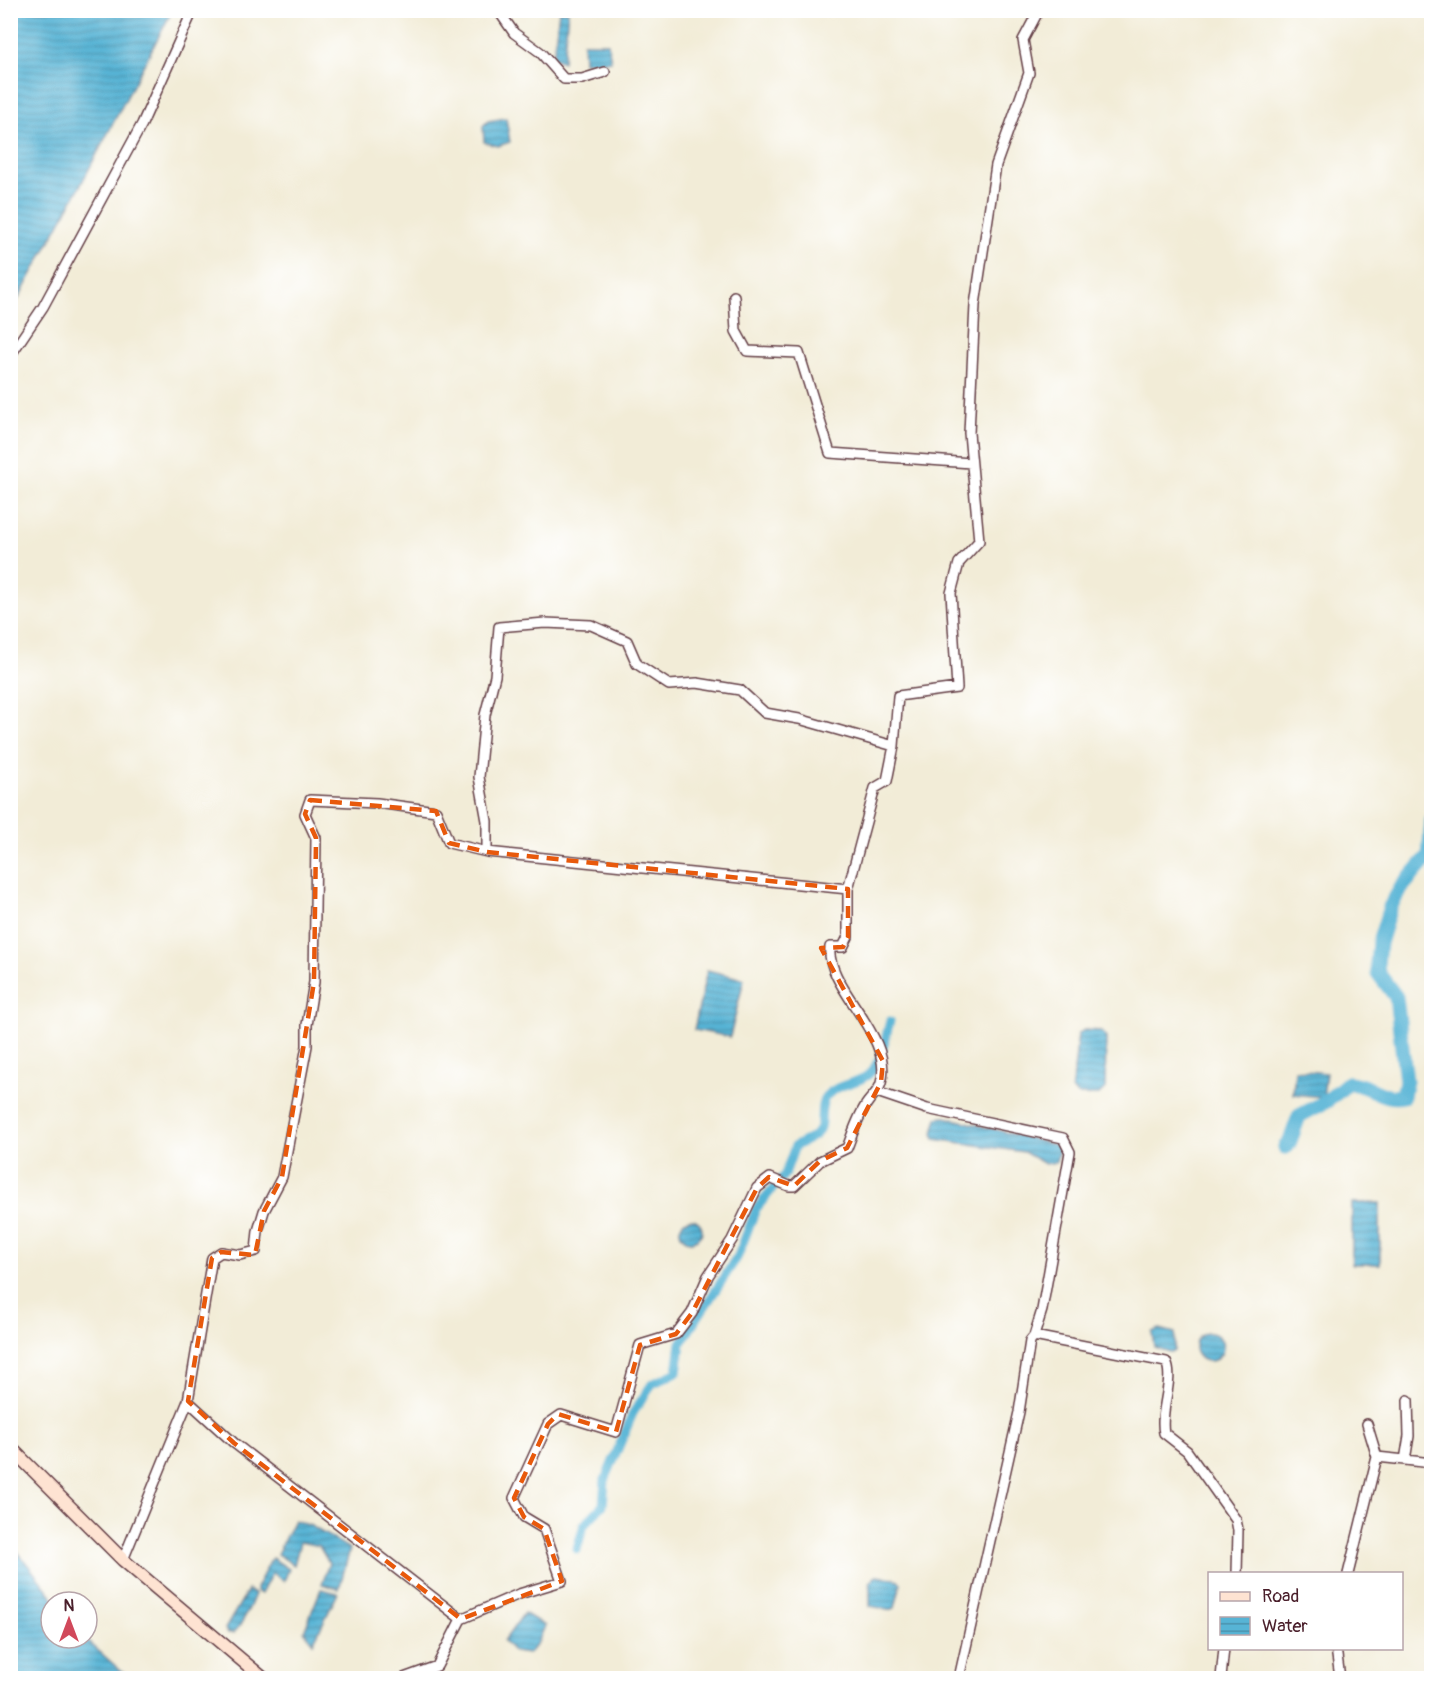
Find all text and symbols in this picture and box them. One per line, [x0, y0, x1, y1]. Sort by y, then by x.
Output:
legend [1208, 1572, 1403, 1650]
text: Road [1262, 1585, 1299, 1608]
north arrow [39, 1590, 99, 1650]
text: N [64, 1596, 75, 1616]
text: Water [1262, 1615, 1308, 1638]

